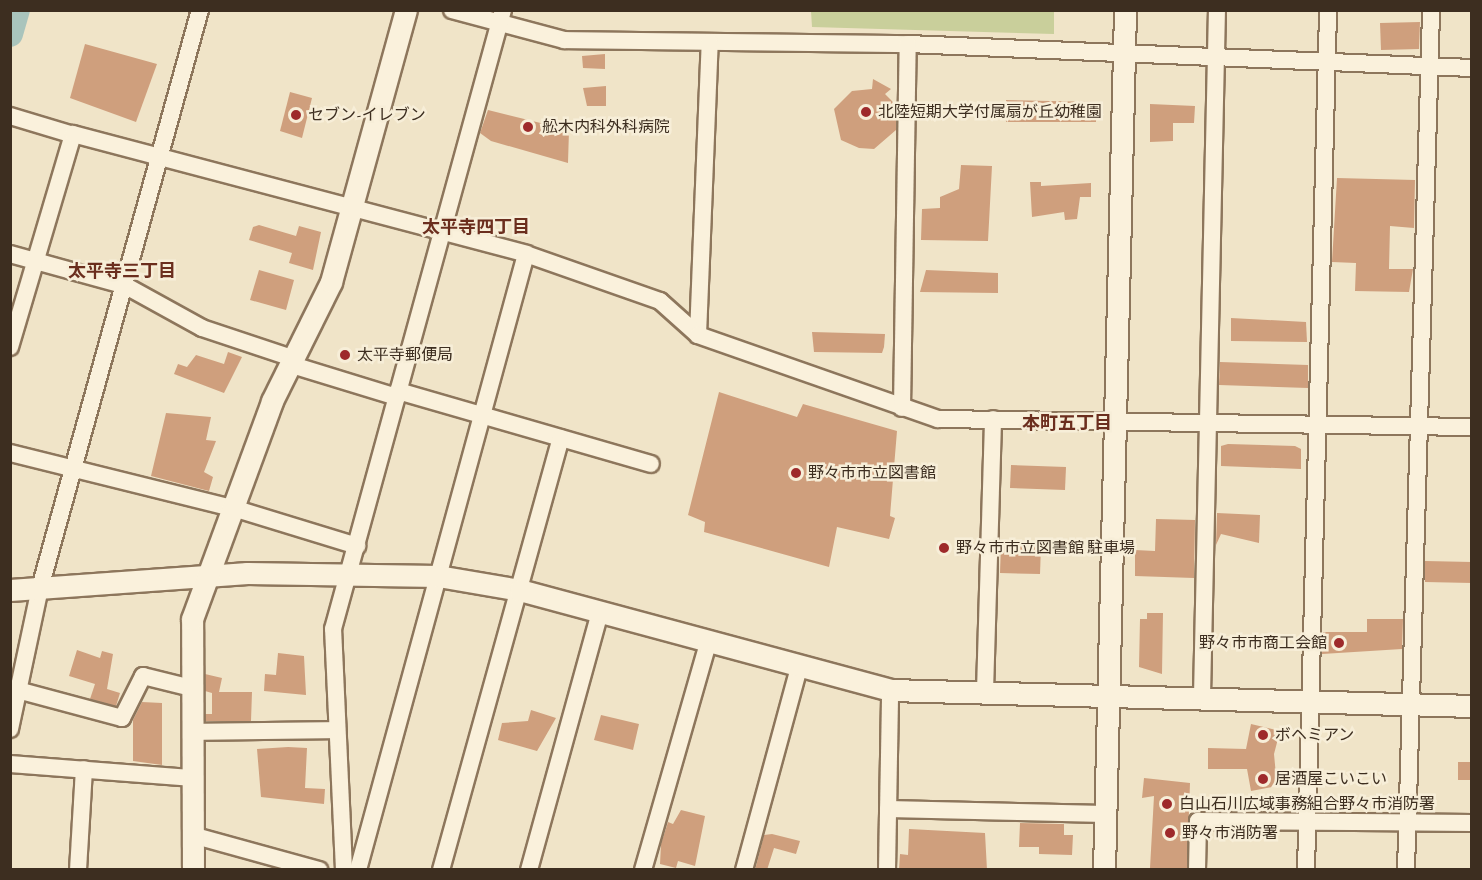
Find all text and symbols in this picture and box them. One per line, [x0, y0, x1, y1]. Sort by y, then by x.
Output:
place label: 北陸短期大学付属扇が丘幼稚園 [878, 102, 1102, 122]
place label: セブン-イレブン [308, 105, 426, 125]
marker: 北陸短期大学付属扇が丘幼稚園 [859, 105, 873, 119]
marker: セブン-イレブン [289, 108, 303, 122]
place label: 舩木内科外科病院 [542, 117, 670, 137]
marker: 舩木内科外科病院 [519, 118, 537, 136]
district label: 太平寺四丁目 [422, 216, 530, 238]
district label: 太平寺三丁目 [68, 260, 176, 282]
place label: 太平寺郵便局 [357, 345, 453, 365]
marker: 太平寺郵便局 [338, 348, 352, 362]
district label: 本町五丁目 [1022, 412, 1112, 434]
place label: 野々市市立図書館 [808, 463, 936, 483]
marker: 野々市市立図書館 [789, 466, 803, 480]
place label: 野々市市立図書館 駐車場 [956, 538, 1135, 558]
marker: 野々市市立図書館 駐車場 [937, 541, 951, 555]
place label: 野々市市商工会館 [1199, 633, 1327, 653]
marker: 野々市市商工会館 [1332, 636, 1346, 650]
place label: ボヘミアン [1275, 725, 1355, 745]
marker: ボヘミアン [1256, 728, 1270, 742]
place label: 居酒屋こいこい [1275, 769, 1387, 789]
marker: 居酒屋こいこい [1256, 772, 1270, 786]
place label: 白山石川広域事務組合野々市消防署 [1179, 794, 1435, 814]
marker: 白山石川広域事務組合野々市消防署 [1160, 797, 1174, 811]
place label: 野々市消防署 [1182, 823, 1278, 843]
marker: 野々市消防署 [1163, 826, 1177, 840]

